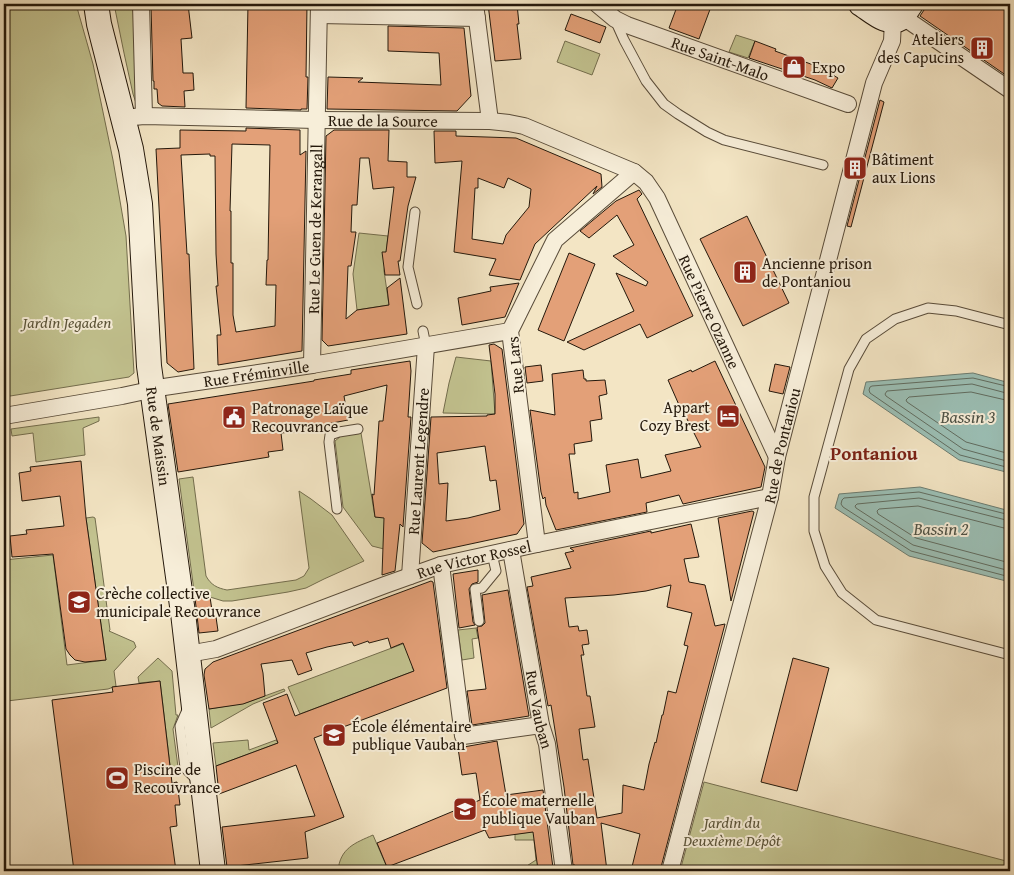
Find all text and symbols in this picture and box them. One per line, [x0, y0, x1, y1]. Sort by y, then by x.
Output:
place label: Ateliers des Capucins [878, 27, 964, 69]
street label: Rue Saint-Malo [668, 30, 773, 87]
building icon: Ateliers des Capucins [969, 35, 995, 61]
shop icon: Expo [781, 54, 807, 80]
place label: Expo [812, 55, 845, 79]
street label: Rue de la Source [328, 108, 438, 133]
street label: Rue Le Guen de Kerangall [301, 143, 328, 314]
place label: Bâtiment aux Lions [872, 147, 936, 189]
building icon: Bâtiment aux Lions [842, 155, 868, 181]
street label: Rue Pierre Ozanne [673, 251, 746, 373]
place label: Ancienne prison de Pontaniou [762, 251, 872, 293]
building icon: Ancienne prison de Pontaniou [732, 259, 758, 285]
park label: Jardin Jegaden [20, 310, 111, 334]
street label: Rue Lars [500, 335, 530, 395]
street label: Rue Fréminville [202, 354, 311, 393]
street label: Rue de Maissin [140, 385, 177, 487]
street label: Rue de Pontaniou [757, 385, 807, 506]
street label: Rue Laurent Legendre [401, 387, 435, 536]
place label: Appart Cozy Brest [640, 395, 710, 437]
place label: Patronage Laïque Recouvrance [252, 396, 368, 438]
hotel icon: Appart Cozy Brest [715, 403, 741, 429]
water label: Bassin 3 [939, 403, 996, 430]
public building icon: Patronage Laïque Recouvrance [221, 404, 247, 430]
district label: Pontaniou [830, 439, 918, 467]
water label: Bassin 2 [912, 515, 969, 542]
street label: Rue Victor Rossel [413, 534, 534, 585]
place label: Crèche collective municipale Recouvrance [96, 581, 261, 623]
school or university icon: Crèche collective municipale Recouvrance [66, 589, 92, 615]
street label: Rue Vauban [520, 668, 560, 752]
place label: École élémentaire publique Vauban [352, 714, 472, 756]
school or university icon: École élémentaire publique Vauban [321, 722, 347, 748]
place label: Piscine de Recouvrance [134, 757, 220, 799]
sports icon: Piscine de Recouvrance [104, 765, 130, 791]
place label: École maternelle publique Vauban [482, 788, 595, 830]
school or university icon: École maternelle publique Vauban [452, 796, 478, 822]
park label: Jardin du Deuxième Dépôt [682, 810, 782, 852]

